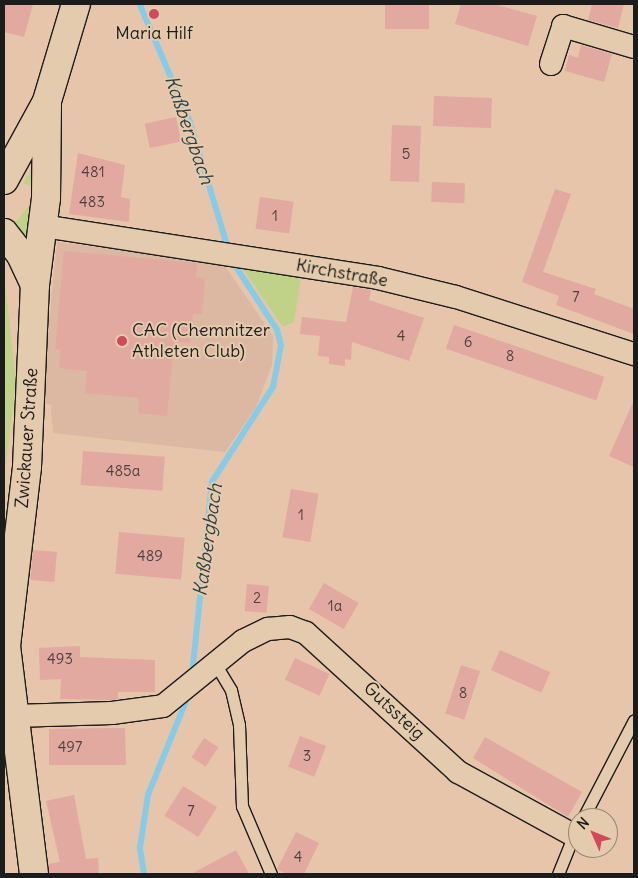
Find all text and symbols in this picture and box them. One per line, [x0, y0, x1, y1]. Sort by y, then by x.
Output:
marker: Maria Hilf [148, 8, 160, 20]
place label: Maria Hilf [115, 22, 193, 44]
water label: Kaßbergbach [160, 73, 218, 187]
house number: 5 [402, 145, 410, 163]
house number: 481 [81, 163, 105, 181]
house number: 483 [79, 193, 105, 211]
house number: 1 [272, 207, 278, 225]
street label: Kirchstraße [294, 254, 390, 292]
house number: 7 [572, 288, 580, 306]
place label: CAC (Chemnitzer Athleten Club) [132, 320, 270, 362]
house number: 4 [397, 327, 405, 345]
house number: 6 [464, 333, 472, 351]
marker: CAC (Chemnitzer Athleten Club) [116, 335, 128, 347]
house number: 8 [506, 347, 514, 365]
street label: Zwickauer Straße [11, 367, 43, 509]
house number: 485a [106, 462, 140, 480]
water label: Kaßbergbach [189, 482, 227, 598]
house number: 1 [298, 506, 304, 524]
house number: 489 [137, 547, 163, 565]
house number: 2 [253, 589, 261, 607]
house number: 1a [328, 597, 342, 615]
house number: 493 [47, 650, 73, 668]
street label: Gutssteig [359, 677, 429, 745]
house number: 8 [459, 684, 467, 702]
house number: 497 [58, 738, 82, 756]
house number: 3 [303, 747, 311, 765]
house number: 7 [187, 802, 195, 820]
north arrow [568, 808, 618, 858]
text: N [573, 814, 593, 833]
house number: 4 [294, 848, 302, 866]

